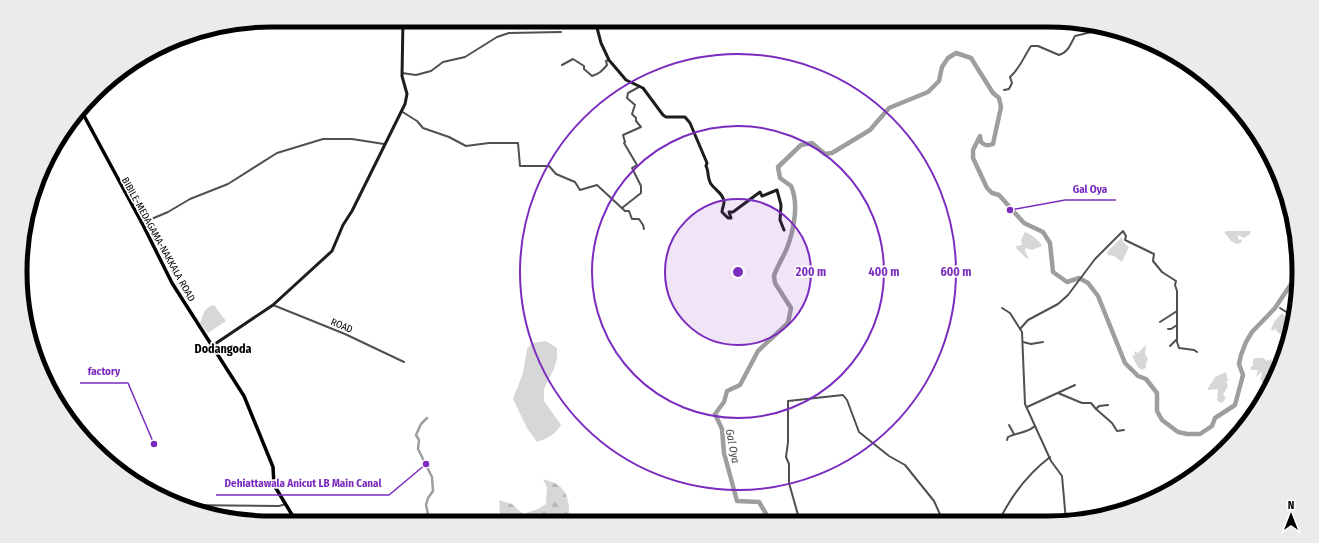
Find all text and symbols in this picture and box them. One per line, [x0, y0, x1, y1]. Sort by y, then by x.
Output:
street label: BIBILE-MEDAGAMA-NAKKALA ROAD [119, 175, 197, 304]
callout: Gal Oya [1065, 177, 1116, 200]
text: Gal Oya [1073, 183, 1108, 196]
centre of rings [731, 265, 745, 279]
text: 200 m [795, 265, 826, 279]
text: 400 m [869, 265, 899, 279]
text: 600 m [940, 265, 972, 279]
street label: ROAD [329, 316, 355, 336]
district label: Dodangoda [195, 342, 252, 356]
callout: factory [80, 360, 128, 383]
text: factory [88, 365, 121, 378]
water label: Gal Oya [723, 428, 742, 465]
callout: Dehiattawala Anicut LB Main Canal [216, 472, 389, 495]
text: Dehiattawala Anicut LB Main Canal [225, 477, 382, 490]
north arrow [1271, 495, 1311, 535]
text: N [1288, 499, 1294, 512]

